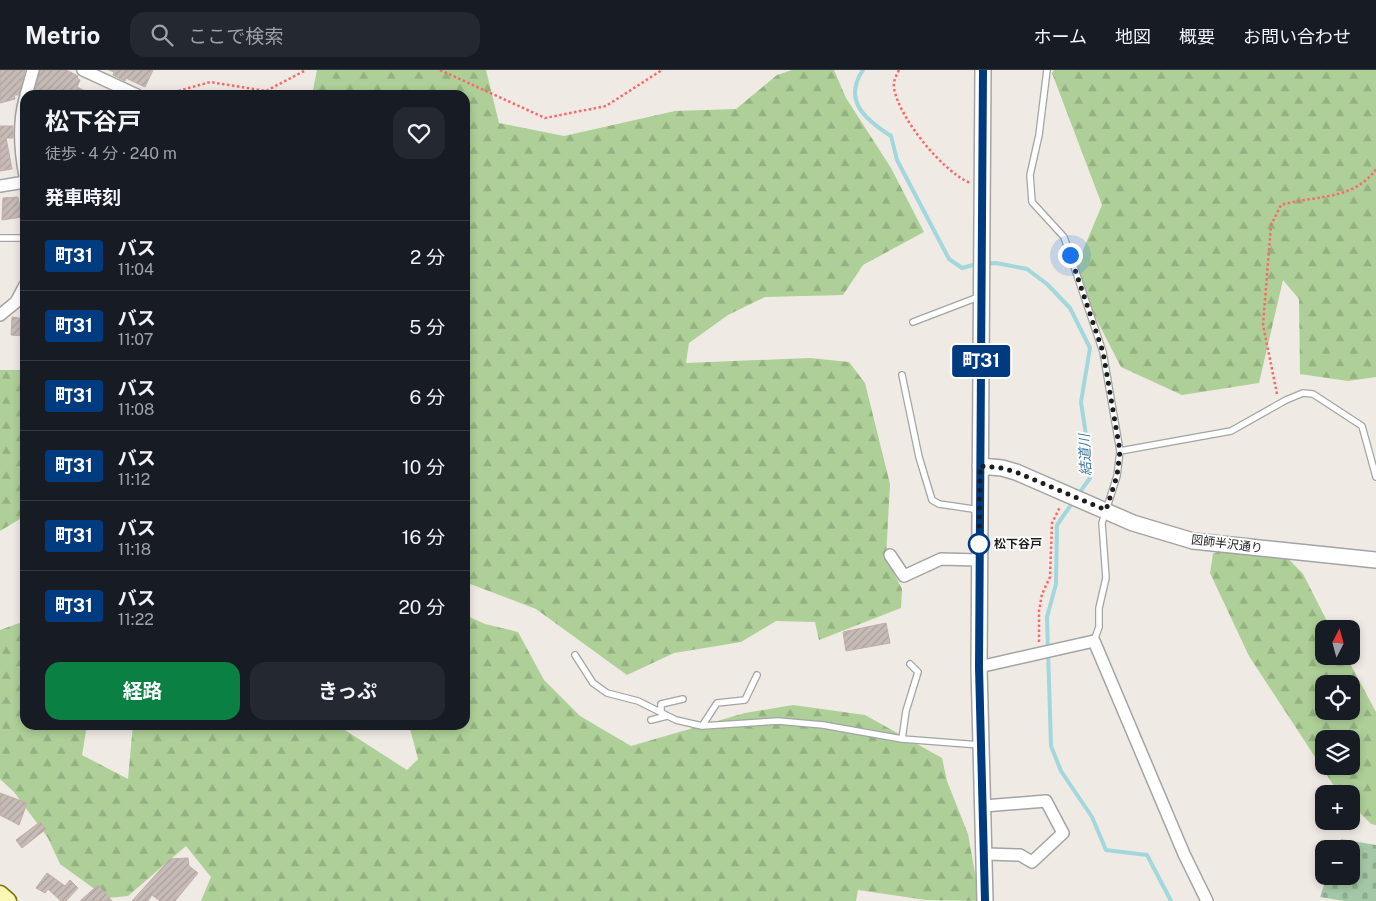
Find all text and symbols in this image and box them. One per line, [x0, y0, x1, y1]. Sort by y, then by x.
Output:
search box [130, 12, 480, 57]
text: Metrio [25, 21, 100, 49]
icon: search [148, 21, 176, 49]
text: ここで検索 [188, 25, 283, 47]
text: ホーム [1034, 26, 1087, 47]
text: 地図 [1115, 26, 1151, 47]
text: 概要 [1179, 26, 1215, 47]
text: お問い合わせ [1243, 26, 1351, 47]
text: 松下谷戸 [45, 107, 141, 135]
button: heart [393, 107, 445, 159]
text: 徒歩 · 4 分 · 240 m [45, 144, 177, 163]
text: 発車時刻 [45, 186, 121, 208]
text: バス [118, 237, 156, 259]
your location [1058, 243, 1083, 268]
text: 町31 [55, 245, 93, 266]
text: 2 分 [410, 246, 445, 268]
text: 11:04 [118, 260, 154, 279]
text: バス [118, 307, 156, 329]
text: 町31 [55, 315, 93, 336]
text: 5 分 [409, 316, 445, 338]
text: 11:07 [118, 330, 153, 349]
line badge: 町31 [952, 345, 1010, 377]
text: 町31 [962, 350, 1000, 371]
text: バス [118, 377, 156, 399]
text: 町31 [55, 385, 93, 406]
text: 6 分 [410, 386, 445, 408]
text: 11:08 [118, 400, 154, 419]
water label: 結道川 [1076, 432, 1094, 476]
text: バス [118, 447, 156, 469]
text: 町31 [55, 455, 93, 476]
text: 10 分 [402, 456, 445, 478]
text: 11:12 [118, 470, 150, 489]
text: バス [118, 517, 156, 539]
text: 町31 [55, 525, 93, 546]
text: 16 分 [402, 526, 445, 548]
marker: 松下谷戸 [968, 533, 990, 555]
street label: 図師半沢通り [1190, 533, 1264, 555]
place label: 松下谷戸 [994, 537, 1042, 551]
text: 11:18 [118, 540, 151, 559]
text: バス [118, 587, 156, 609]
text: 町31 [55, 595, 93, 616]
text: 20 分 [398, 596, 445, 618]
text: 11:22 [118, 610, 154, 629]
north arrow [1315, 620, 1360, 665]
map controls [1315, 620, 1360, 885]
button: 経路 [45, 662, 240, 720]
button: きっぷ [250, 662, 445, 720]
button: locate [1315, 675, 1360, 720]
button: layers [1315, 730, 1360, 775]
button: + [1315, 785, 1360, 830]
button: − [1315, 840, 1360, 885]

